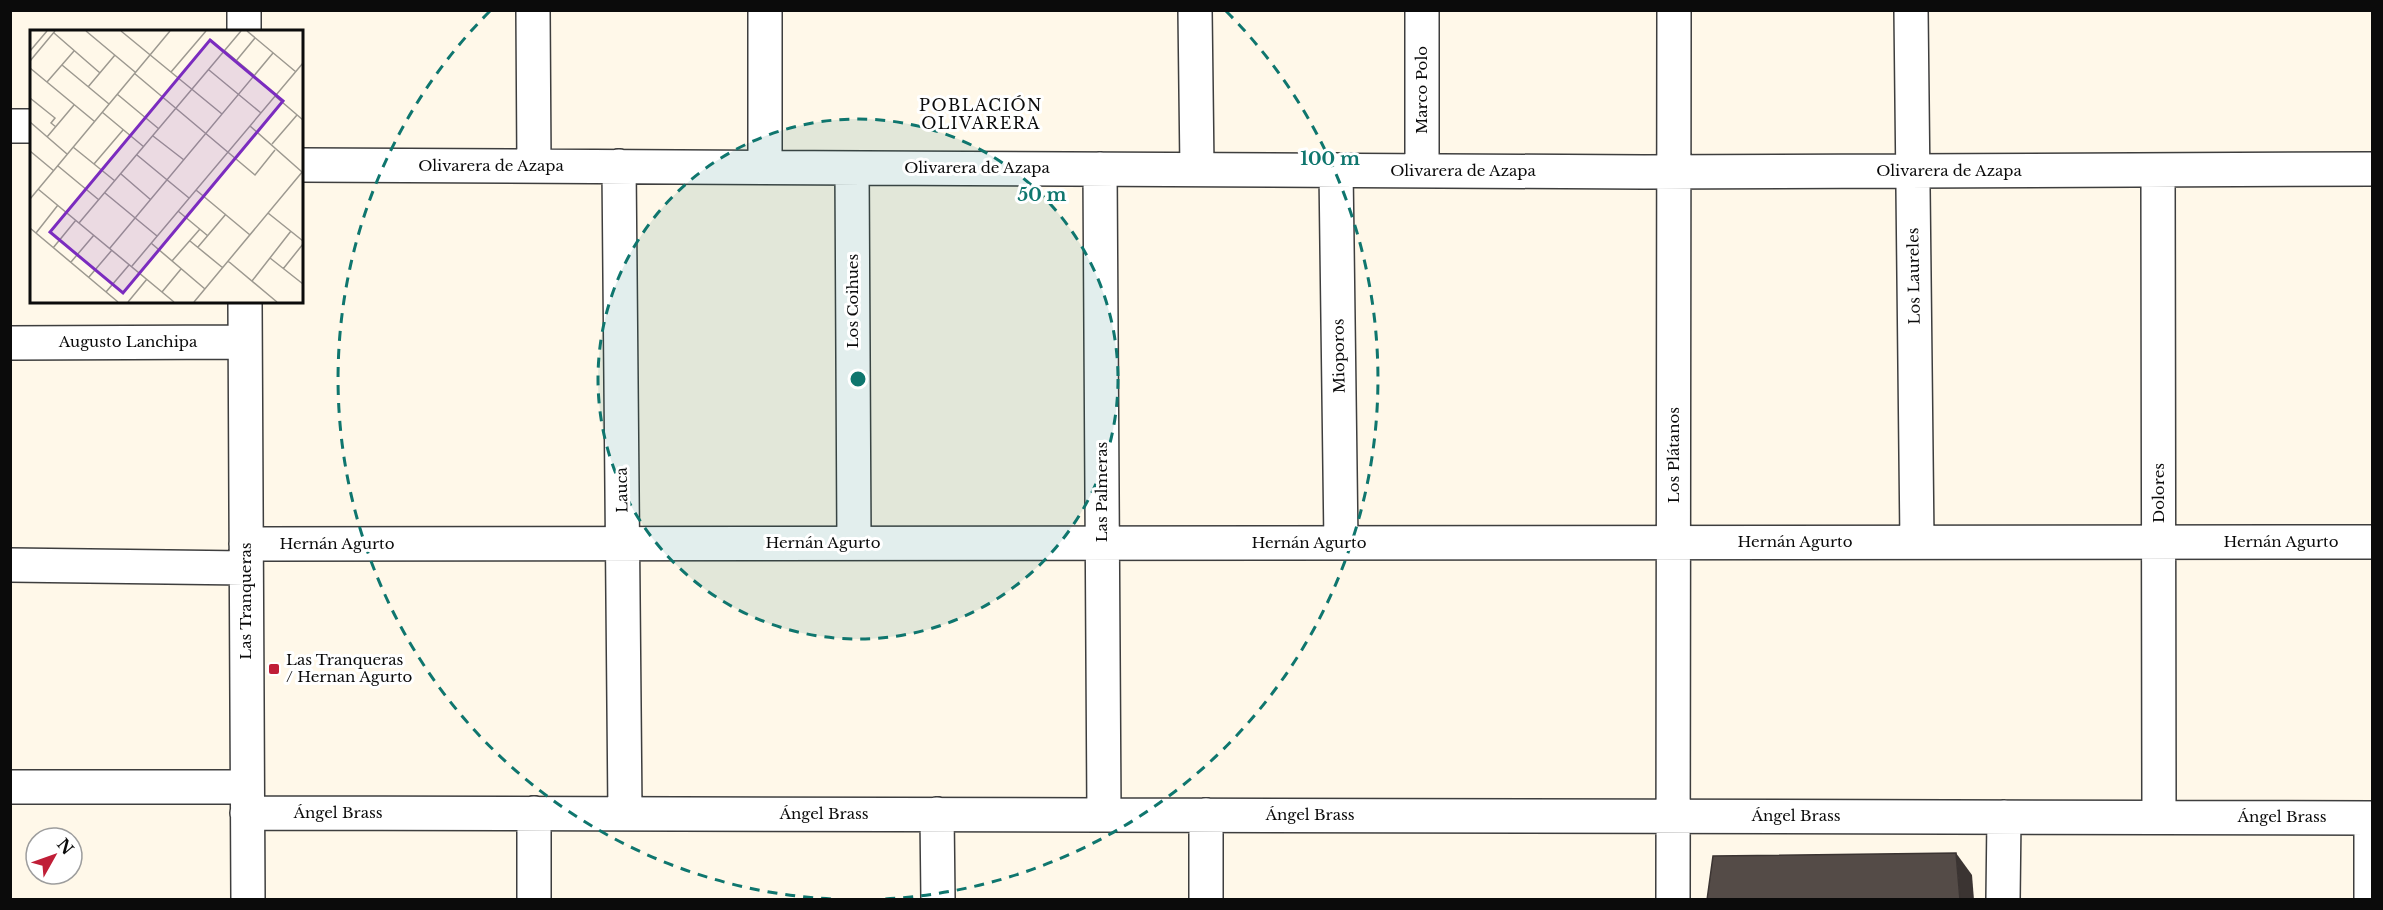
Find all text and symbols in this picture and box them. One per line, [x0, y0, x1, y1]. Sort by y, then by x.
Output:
inset map [30, 30, 303, 303]
street label: Marco Polo [1412, 46, 1431, 134]
district label: POBLACIÓN OLIVARERA [919, 95, 1043, 133]
text: 100 m [1300, 148, 1360, 170]
street label: Olivarera de Azapa [418, 156, 564, 175]
street label: Olivarera de Azapa [904, 158, 1050, 177]
street label: Olivarera de Azapa [1390, 161, 1536, 180]
street label: Olivarera de Azapa [1876, 161, 2022, 180]
text: 50 m [1018, 184, 1067, 206]
street label: Los Laureles [1903, 227, 1924, 325]
street label: Los Coihues [843, 254, 862, 348]
street label: Mioporos [1328, 318, 1349, 394]
street label: Augusto Lanchipa [58, 332, 198, 351]
centre of rings [848, 369, 868, 389]
street label: Los Plátanos [1664, 407, 1683, 503]
street label: Las Palmeras [1092, 442, 1111, 542]
street label: Dolores [2149, 463, 2168, 523]
street label: Lauca [612, 466, 631, 513]
street label: Hernán Agurto [1737, 532, 1853, 551]
street label: Hernán Agurto [2223, 532, 2339, 551]
street label: Hernán Agurto [765, 533, 881, 552]
street label: Hernán Agurto [1251, 533, 1367, 552]
street label: Hernán Agurto [279, 534, 395, 553]
street label: Las Tranqueras [236, 542, 255, 660]
place label: Las Tranqueras / Hernan Agurto [286, 650, 413, 686]
marker: Las Tranqueras / Hernan Agurto [267, 662, 281, 676]
street label: Ángel Brass [292, 803, 383, 822]
street label: Ángel Brass [778, 804, 869, 823]
street label: Ángel Brass [1264, 805, 1355, 824]
street label: Ángel Brass [1750, 806, 1841, 825]
street label: Ángel Brass [2236, 807, 2327, 826]
north arrow [24, 826, 84, 886]
text: N [53, 834, 78, 859]

